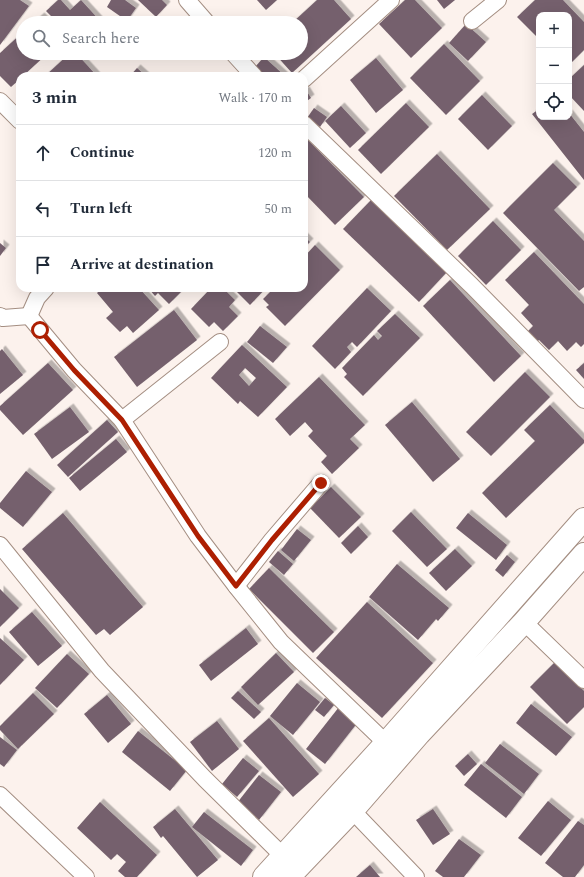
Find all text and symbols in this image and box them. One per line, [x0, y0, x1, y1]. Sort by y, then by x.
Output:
map controls [536, 12, 572, 120]
button: + [536, 12, 572, 48]
search box [16, 16, 308, 60]
icon: search [30, 27, 52, 49]
text: Search here [62, 27, 140, 50]
button: − [536, 48, 572, 84]
button: locate [536, 84, 572, 120]
text: 3 min [32, 85, 77, 111]
text: Walk · 170 m [218, 88, 292, 108]
text: Continue [70, 141, 135, 164]
icon: ahead [32, 142, 54, 164]
text: 120 m [258, 143, 292, 163]
text: Turn left [70, 197, 132, 220]
icon: left [32, 198, 54, 220]
text: 50 m [265, 199, 292, 219]
text: Arrive at destination [70, 253, 214, 276]
icon: arrive [32, 254, 54, 276]
route start [31, 321, 49, 339]
route end [312, 474, 330, 492]

